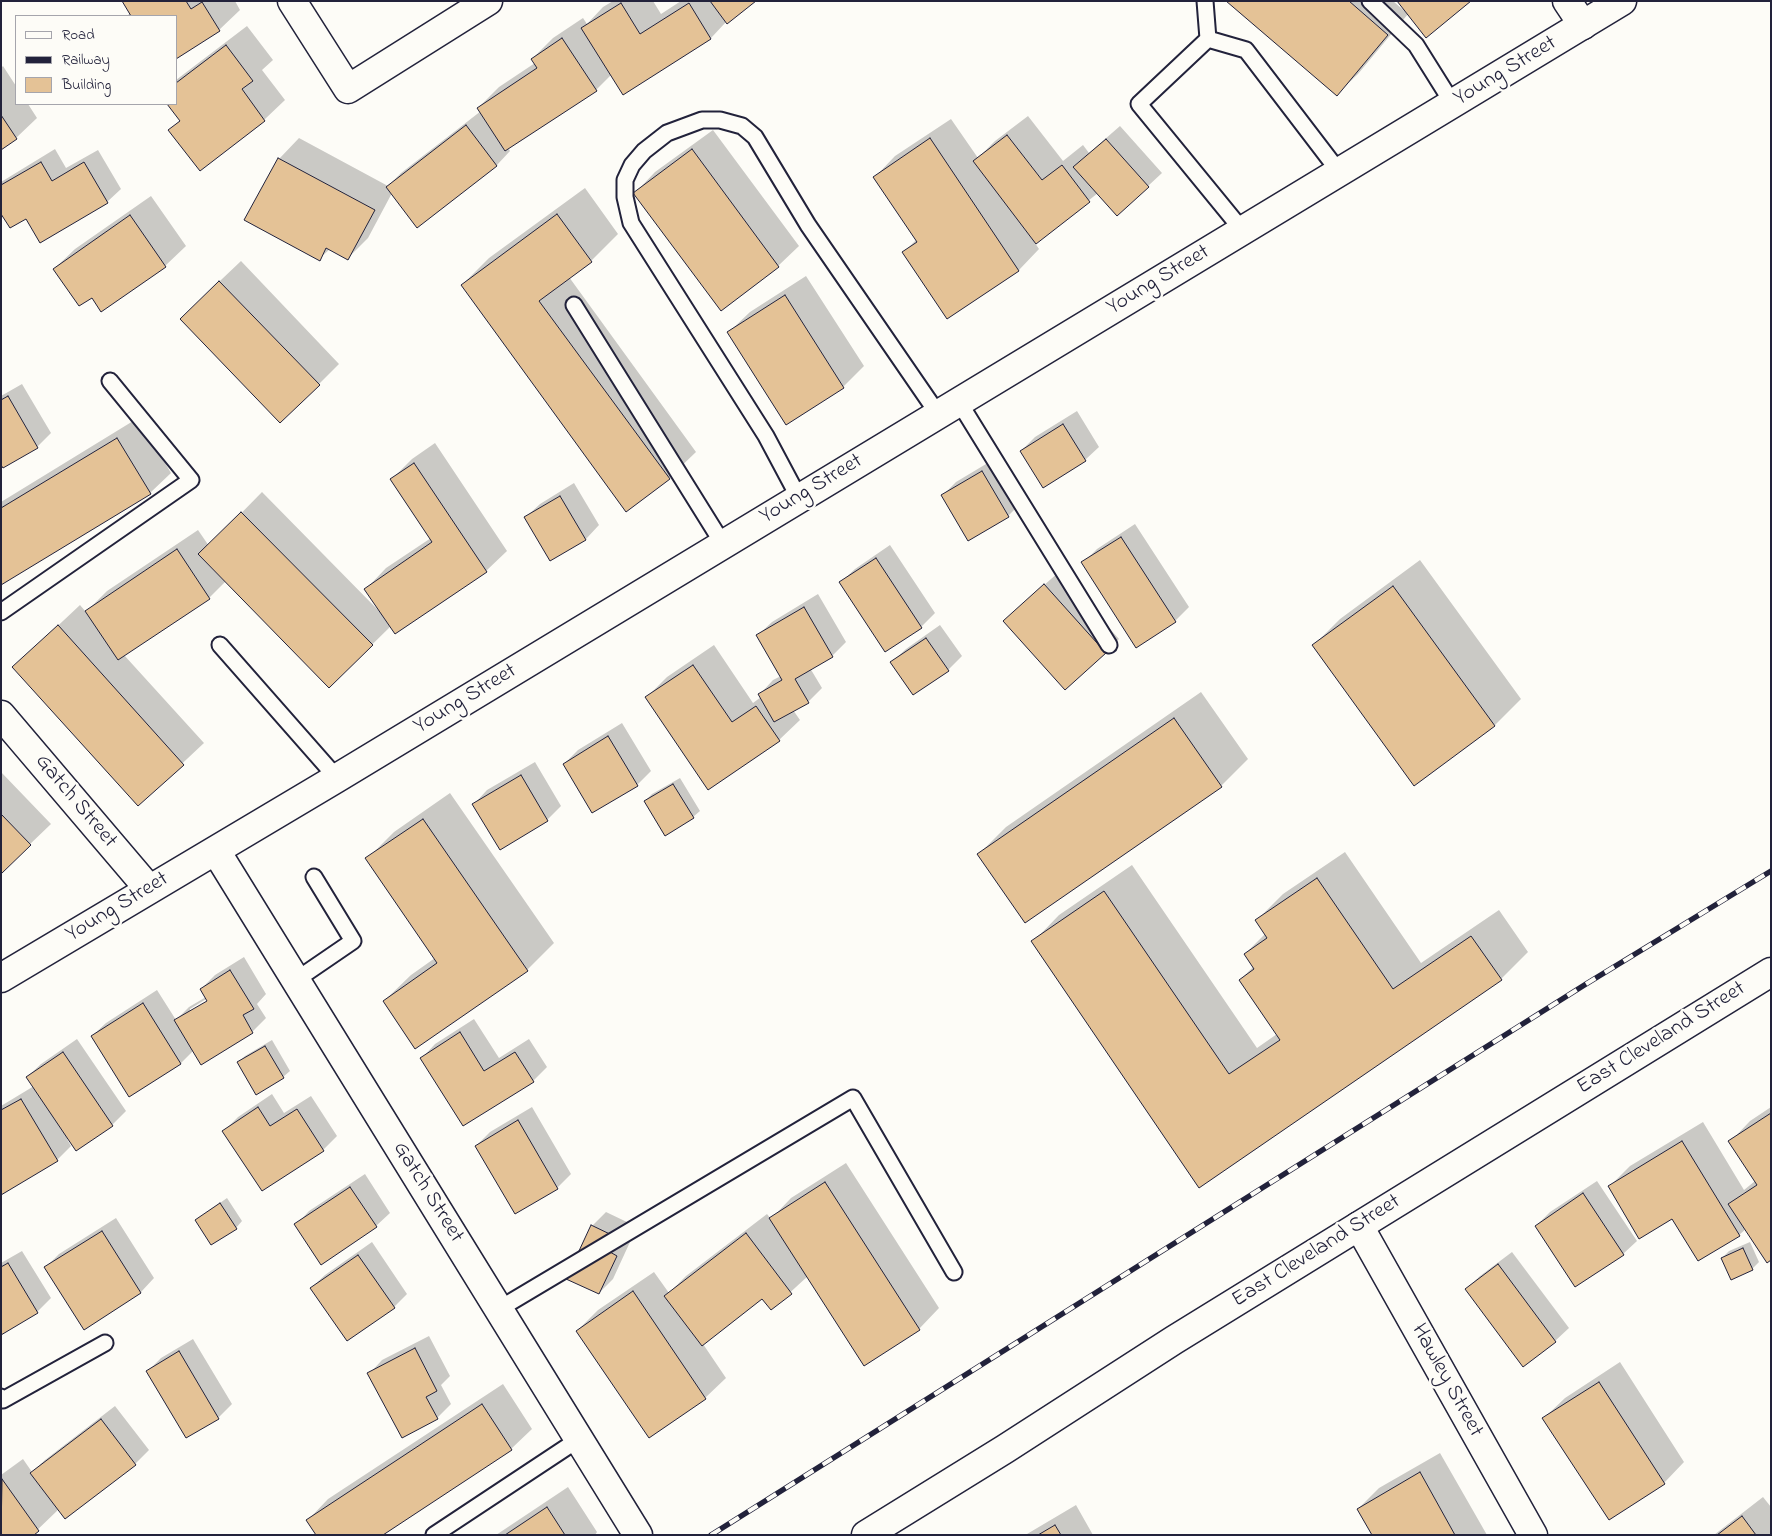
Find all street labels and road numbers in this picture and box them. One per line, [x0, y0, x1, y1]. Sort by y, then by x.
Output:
street label: Young Street [1450, 31, 1562, 113]
street label: Young Street [1103, 240, 1215, 322]
street label: Young Street [756, 449, 868, 531]
street label: Young Street [410, 659, 522, 741]
street label: Gatch Street [28, 750, 122, 854]
street label: Young Street [62, 867, 174, 949]
street label: East Cleveland Street [1573, 976, 1751, 1102]
street label: Gatch Street [386, 1138, 468, 1248]
street label: East Cleveland Street [1228, 1189, 1406, 1315]
street label: Hawley Street [1404, 1320, 1488, 1442]

